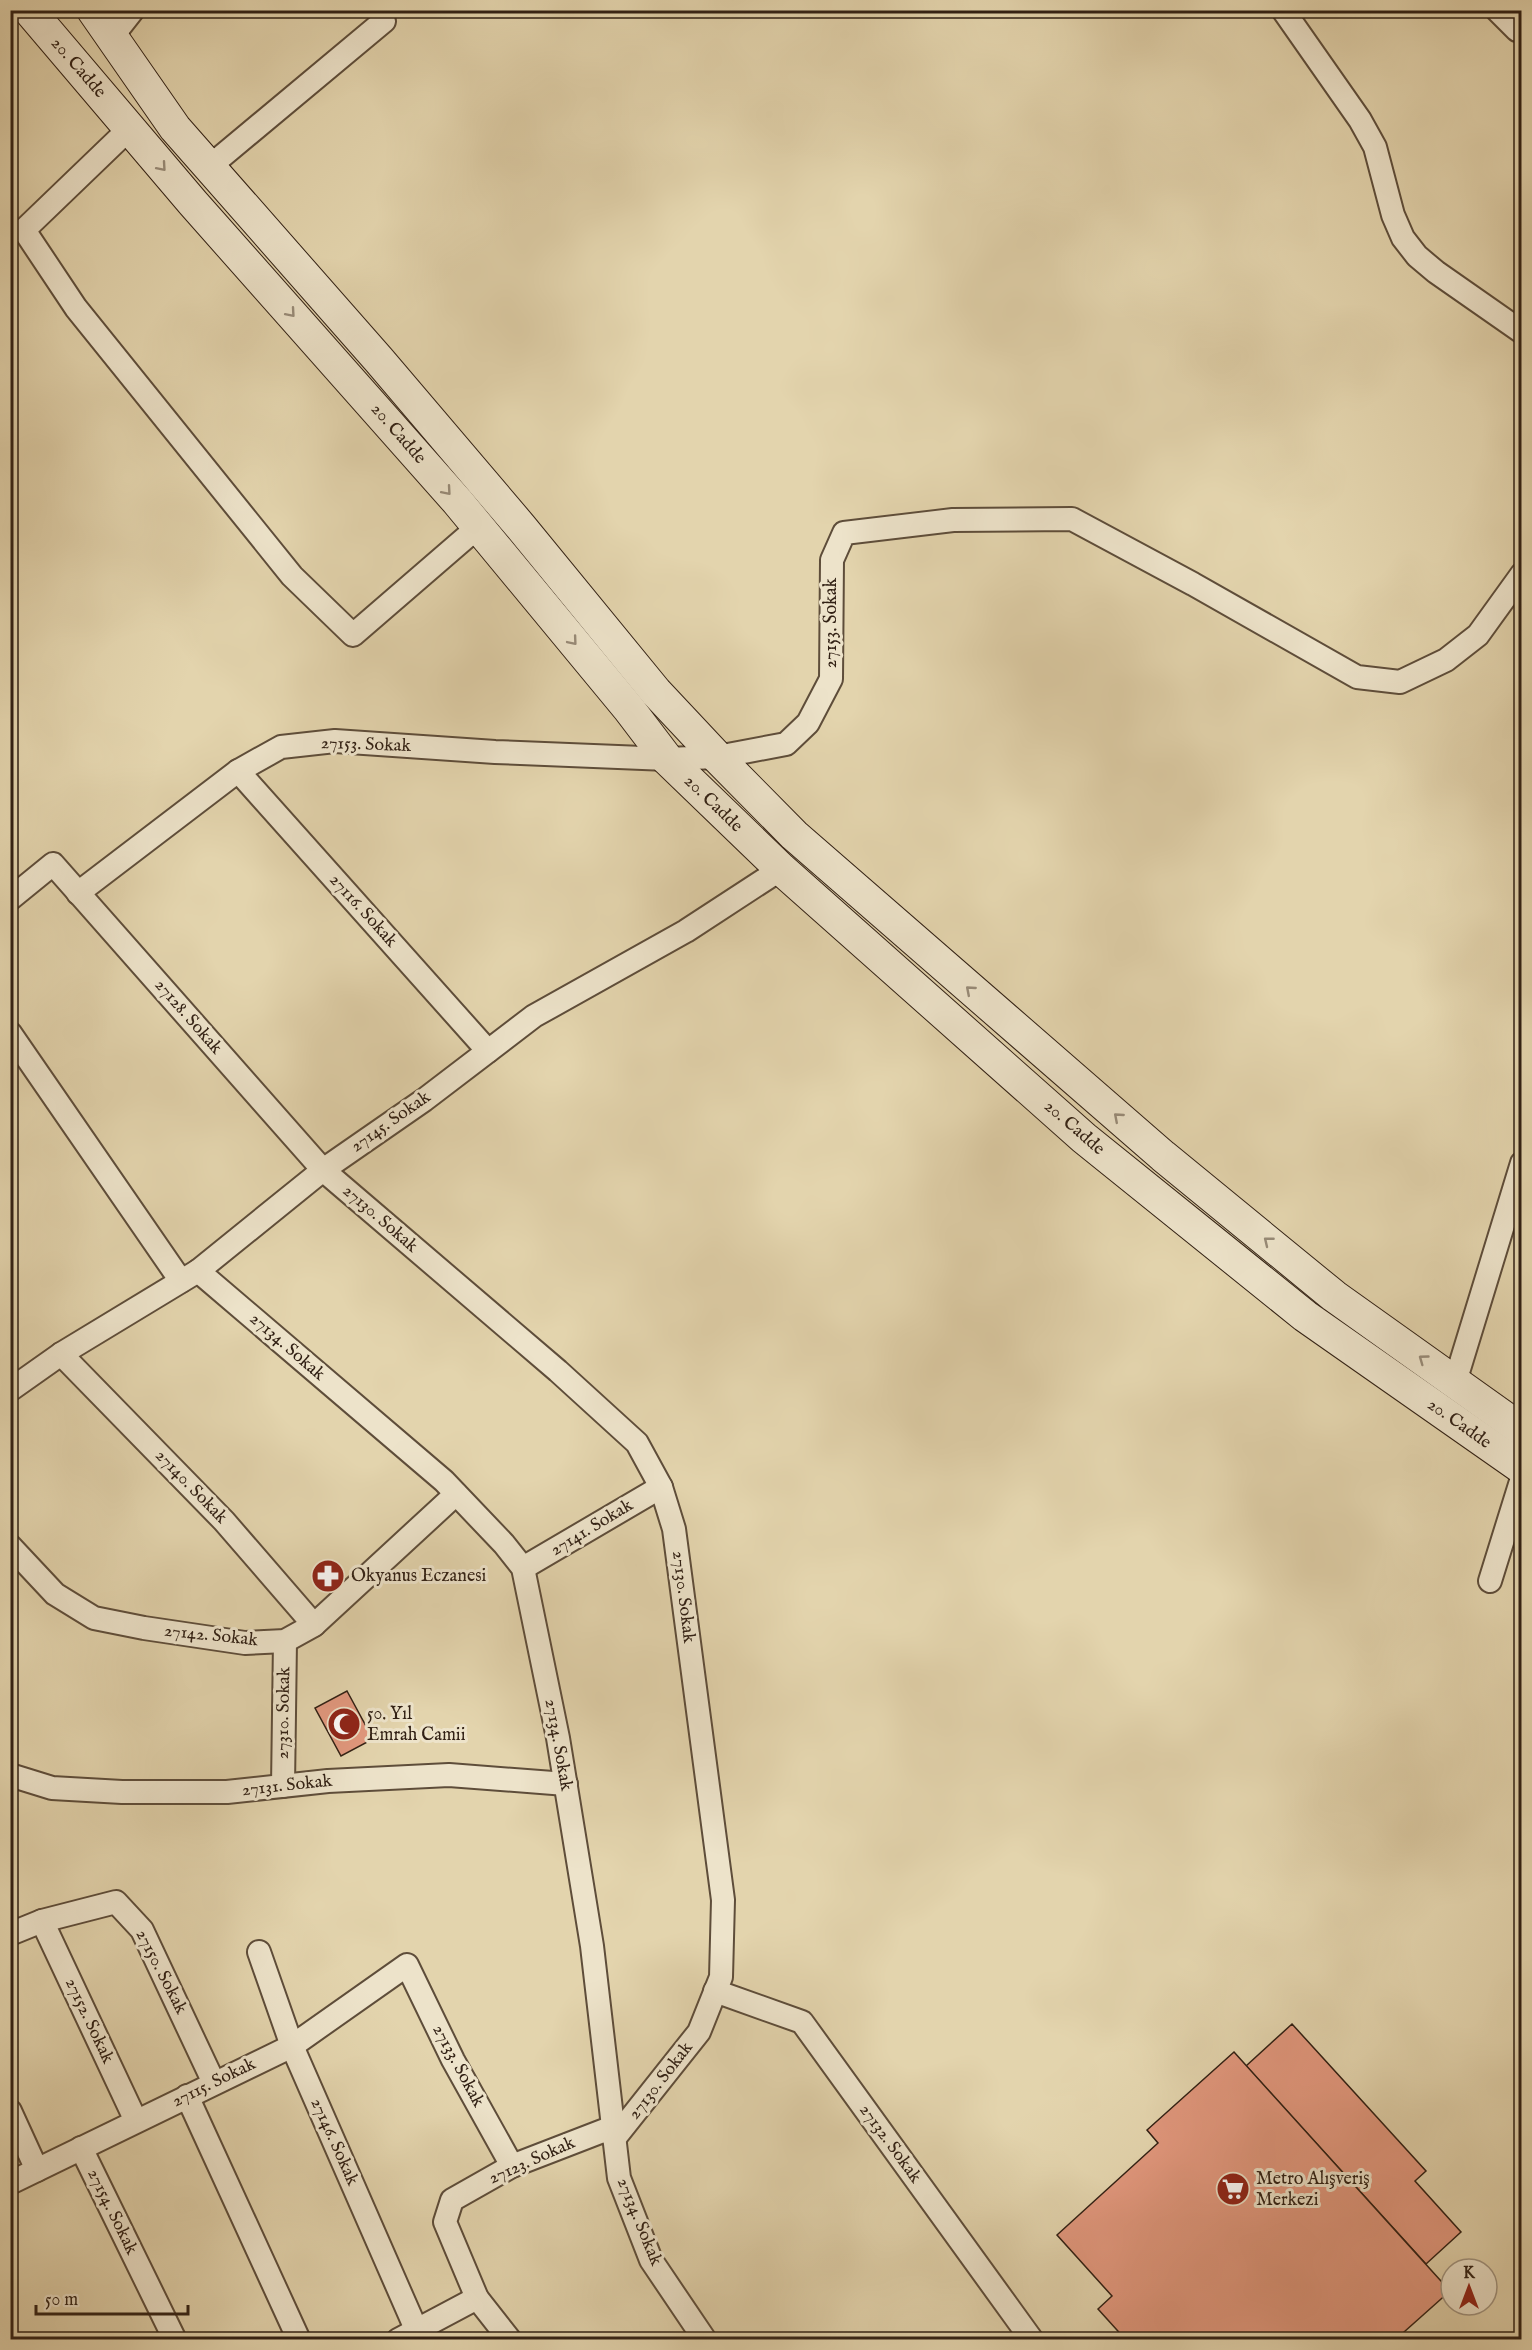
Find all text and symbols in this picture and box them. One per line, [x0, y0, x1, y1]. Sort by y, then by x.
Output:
street label: 20. Cadde [45, 33, 111, 103]
one-way arrow [155, 160, 166, 171]
one-way arrow [284, 306, 295, 317]
street label: 20. Cadde [365, 399, 431, 469]
one-way arrow [440, 484, 451, 495]
street label: 27153. Sokak [820, 577, 843, 668]
one-way arrow [565, 634, 576, 645]
street label: 27153. Sokak [320, 732, 412, 758]
street label: 20. Cadde [679, 770, 747, 838]
street label: 27116. Sokak [324, 869, 402, 953]
street label: 27128. Sokak [149, 975, 227, 1060]
one-way arrow [966, 986, 977, 997]
street label: 27145. Sokak [347, 1086, 436, 1158]
street label: 20. Cadde [1039, 1095, 1109, 1161]
one-way arrow [1114, 1113, 1125, 1124]
street label: 27130. Sokak [338, 1180, 423, 1258]
one-way arrow [1264, 1238, 1275, 1249]
street label: 27134. Sokak [244, 1308, 330, 1386]
one-way arrow [1419, 1355, 1430, 1366]
street label: 20. Cadde [1422, 1394, 1496, 1454]
street label: 27140. Sokak [150, 1445, 232, 1529]
street label: 27141. Sokak [546, 1494, 638, 1562]
street label: 27130. Sokak [666, 1550, 700, 1645]
pharmacy icon: Okyanus Eczanesi [310, 1558, 346, 1594]
place label: Okyanus Eczanesi [351, 1565, 487, 1588]
street label: 27142. Sokak [163, 1620, 259, 1652]
street label: 27310. Sokak [272, 1666, 296, 1759]
street label: 27134. Sokak [539, 1697, 577, 1793]
place label: 50. Yıl Emrah Camii [367, 1703, 466, 1747]
mosque icon: 50. Yıl Emrah Camii [326, 1706, 362, 1742]
street label: 27131. Sokak [241, 1770, 334, 1802]
street label: 27150. Sokak [130, 1926, 192, 2019]
street label: 27152. Sokak [59, 1974, 119, 2068]
street label: 27133. Sokak [427, 2021, 490, 2112]
street label: 27130. Sokak [623, 2037, 699, 2125]
street label: 27115. Sokak [168, 2053, 260, 2113]
street label: 27146. Sokak [304, 2095, 364, 2190]
street label: 27132. Sokak [854, 2100, 927, 2188]
street label: 27123. Sokak [485, 2132, 579, 2190]
street label: 27154. Sokak [81, 2165, 143, 2259]
place label: Metro Alışveriş Merkezi [1256, 2168, 1370, 2212]
supermarket icon: Metro Alışveriş Merkezi [1215, 2171, 1251, 2207]
street label: 27134. Sokak [611, 2175, 667, 2270]
north arrow [1439, 2257, 1499, 2317]
text: K [1463, 2264, 1476, 2284]
scale bar [36, 2278, 188, 2316]
text: 50 m [45, 2289, 78, 2312]

